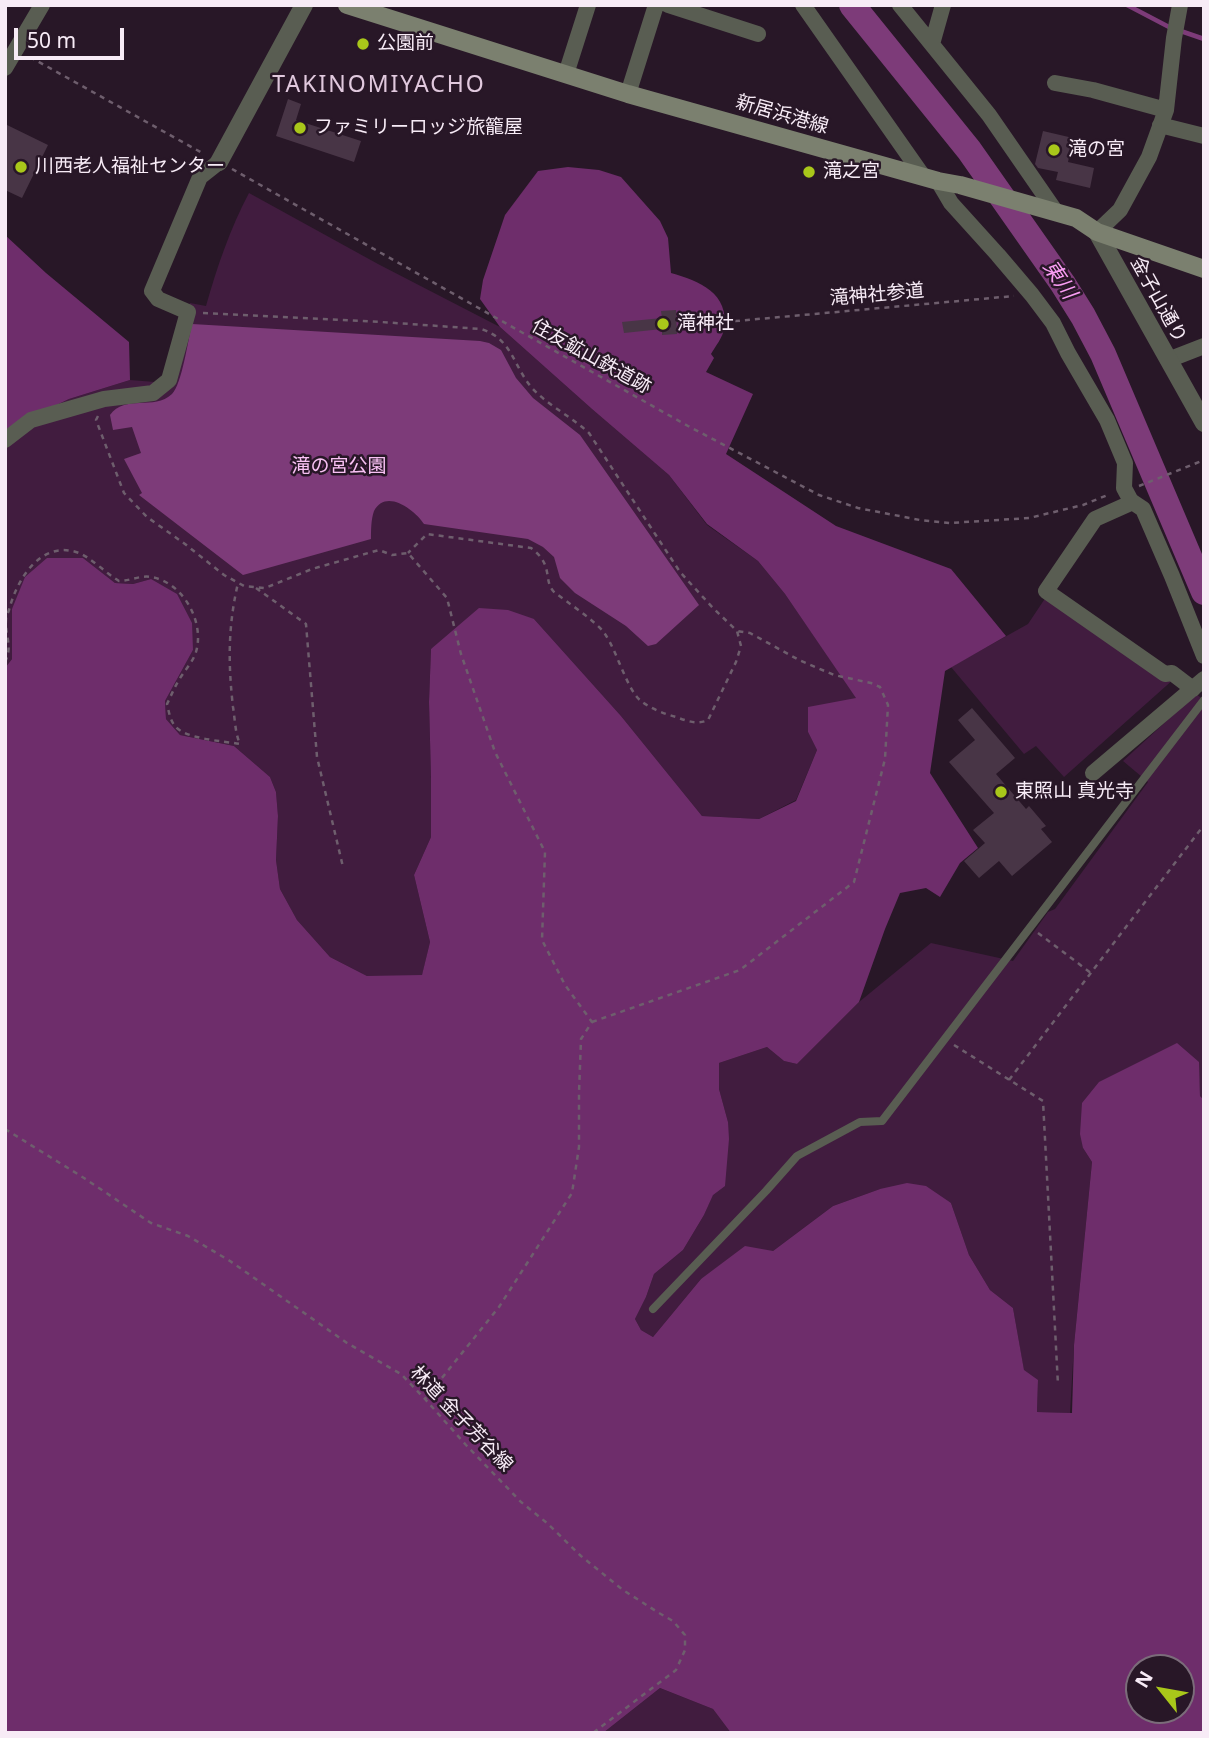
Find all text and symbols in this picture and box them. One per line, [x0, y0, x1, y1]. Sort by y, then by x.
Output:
scale bar [18, 14, 128, 58]
text: 50 m [27, 26, 76, 54]
place label: 公園前 [377, 33, 434, 55]
marker: 公園前 [355, 36, 371, 52]
district label: TAKINOMIYACHO [274, 71, 484, 99]
street label: 新居浜港線 [733, 91, 831, 139]
place label: ファミリーロッジ旅籠屋 [314, 117, 523, 139]
marker: ファミリーロッジ旅籠屋 [292, 120, 308, 136]
place label: 滝の宮 [1068, 139, 1125, 161]
marker: 滝の宮 [1046, 142, 1062, 158]
place label: 川西老人福祉センター [35, 156, 225, 178]
marker: 川西老人福祉センター [13, 159, 29, 175]
place label: 滝之宮 [823, 161, 880, 183]
marker: 滝之宮 [801, 164, 817, 180]
street label: 金子山通り [1125, 253, 1191, 347]
water label: 東川 [1037, 256, 1081, 304]
street label: 滝神社参道 [829, 280, 925, 310]
place label: 滝神社 [677, 313, 734, 335]
street label: 住友鉱山鉄道跡 [527, 315, 655, 399]
marker: 滝神社 [655, 316, 671, 332]
park label: 滝の宮公園 [292, 456, 386, 478]
place label: 東照山 真光寺 [1015, 781, 1134, 803]
marker: 東照山 真光寺 [993, 784, 1009, 800]
street label: 林道 金子芳谷線 [405, 1361, 517, 1477]
north arrow [1125, 1654, 1195, 1724]
text: N [1129, 1666, 1159, 1693]

